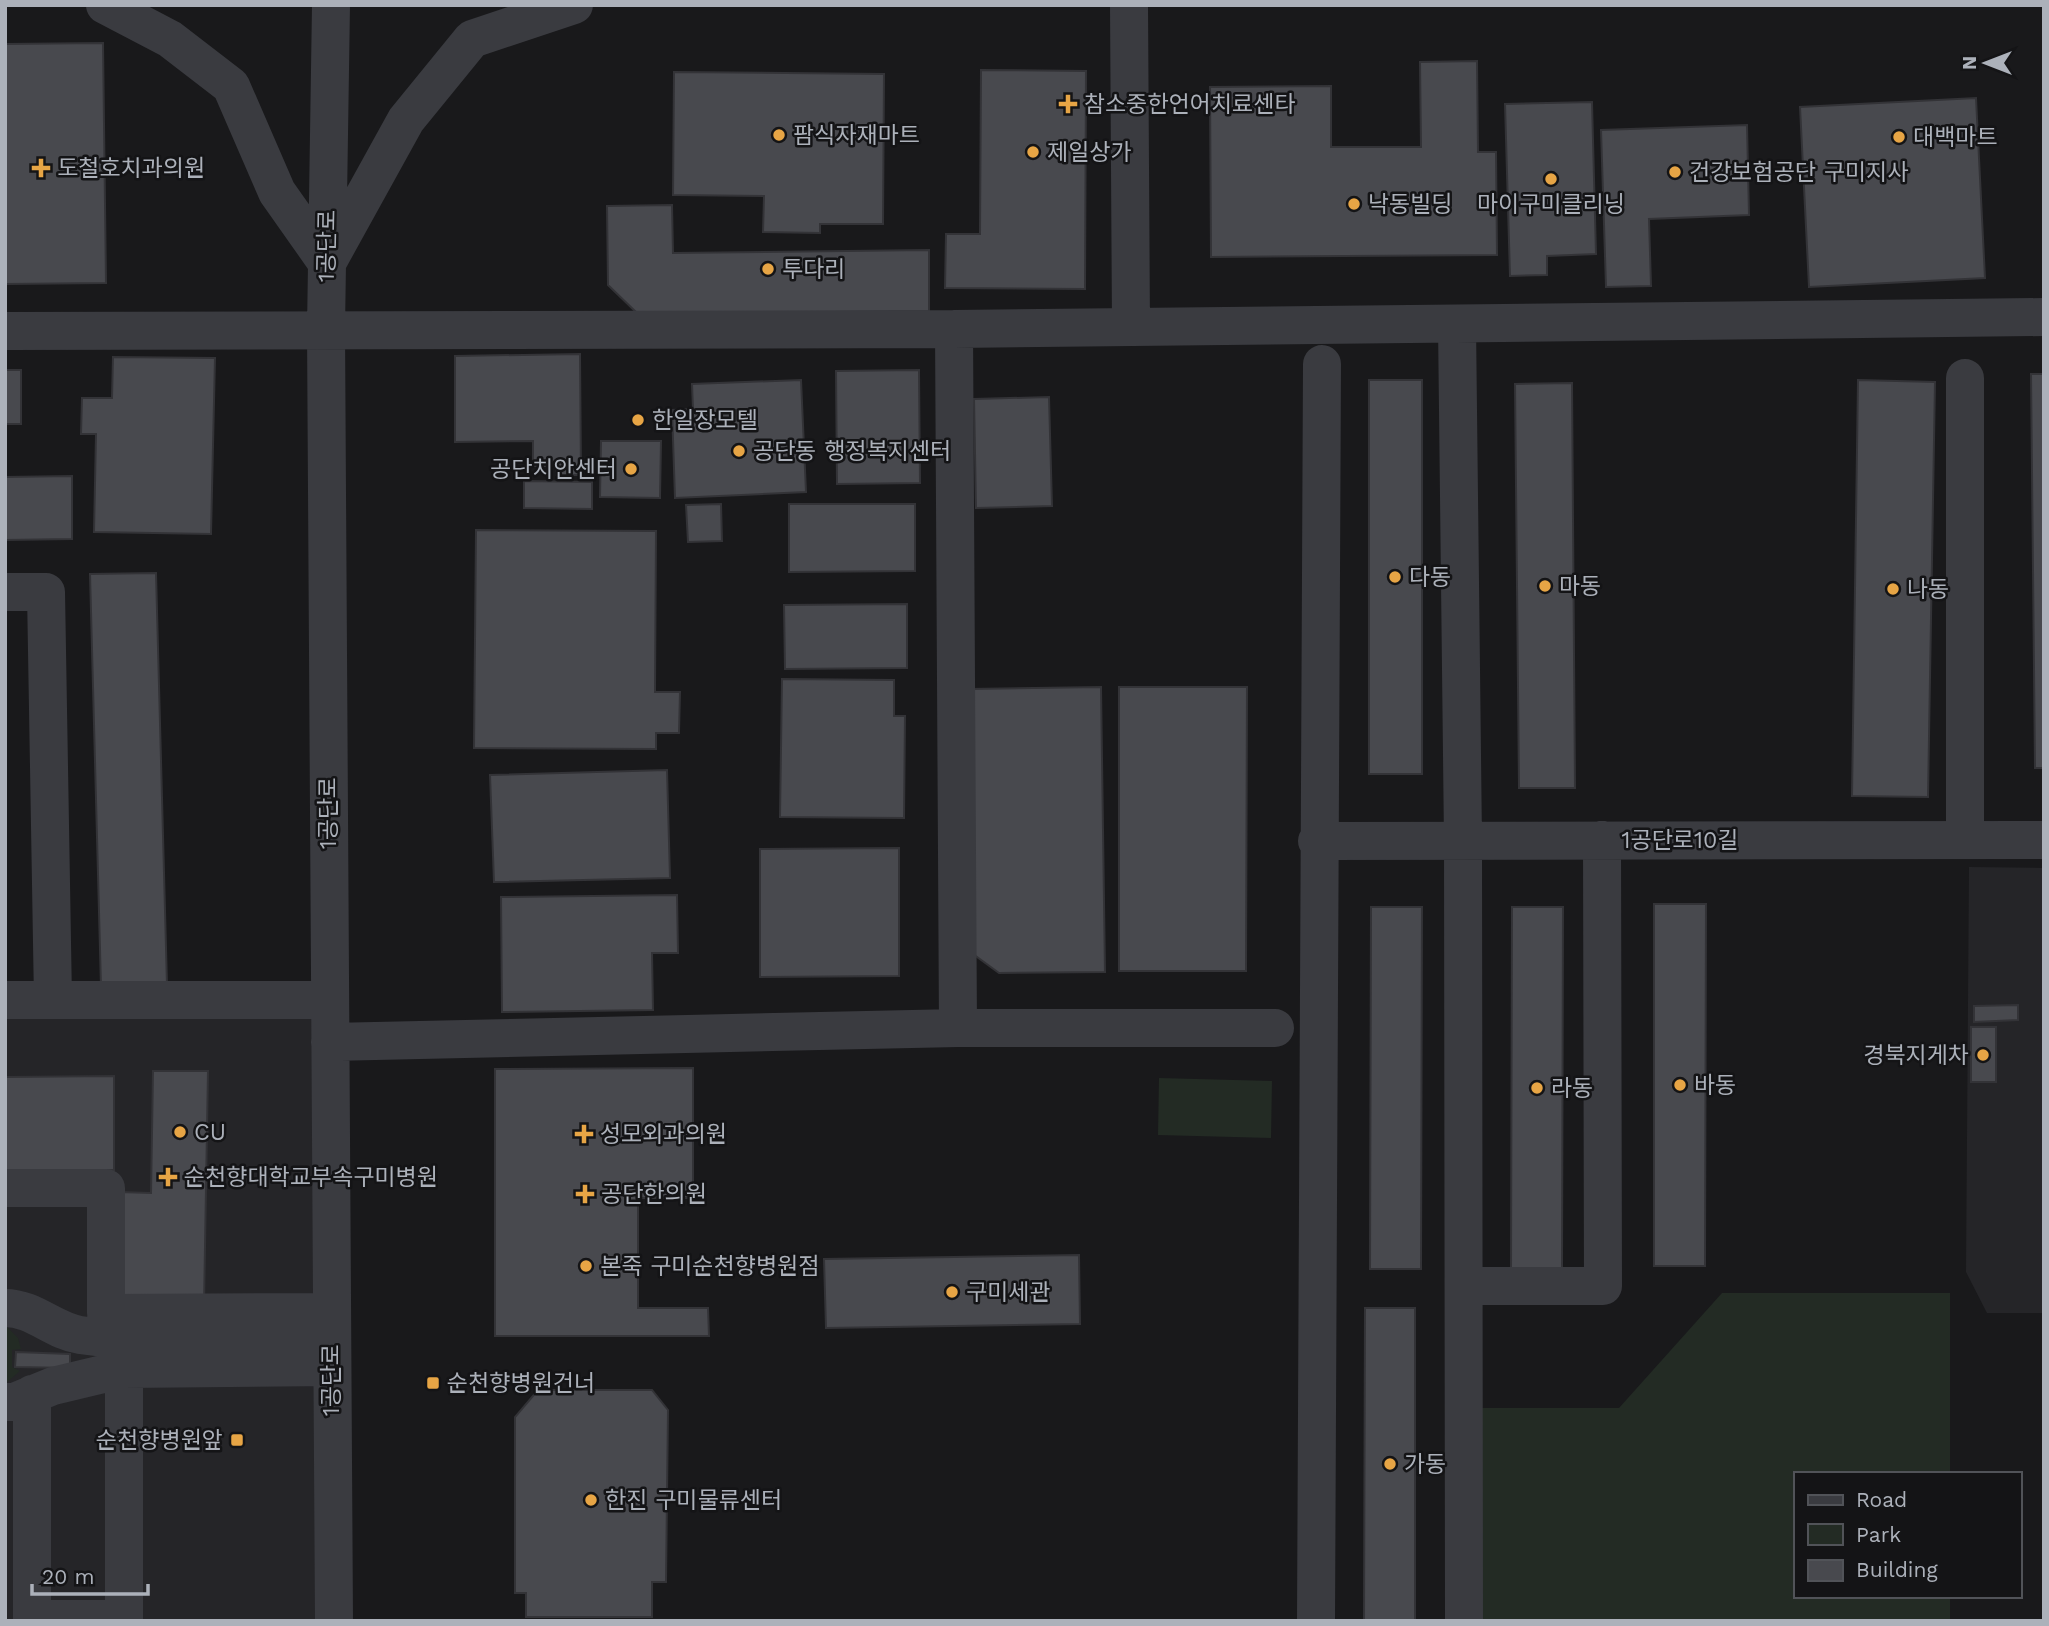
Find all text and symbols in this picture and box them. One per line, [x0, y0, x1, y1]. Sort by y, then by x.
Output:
north arrow [1951, 28, 2021, 98]
text: N [1958, 56, 1981, 70]
place label: 참소중한언어치료센타 [1084, 91, 1296, 118]
marker: 참소중한언어치료센타 [1058, 94, 1078, 114]
place label: 팜식자재마트 [793, 122, 920, 149]
place label: 대백마트 [1913, 124, 1998, 151]
marker: 팜식자재마트 [771, 127, 787, 143]
marker: 대백마트 [1891, 129, 1907, 145]
place label: 제일상가 [1047, 139, 1132, 166]
marker: 제일상가 [1025, 144, 1041, 160]
place label: 도철호치과의원 [57, 155, 205, 182]
marker: 도철호치과의원 [31, 158, 51, 178]
place label: 건강보험공단 구미지사 [1689, 159, 1908, 186]
marker: 건강보험공단 구미지사 [1667, 164, 1683, 180]
marker: 마이구미클리닝 [1543, 171, 1559, 187]
place label: 낙동빌딩 [1368, 191, 1453, 218]
place label: 마이구미클리닝 [1477, 191, 1625, 218]
marker: 낙동빌딩 [1346, 196, 1362, 212]
street label: 1공단로 [313, 210, 341, 282]
place label: 투다리 [782, 256, 845, 283]
marker: 투다리 [760, 261, 776, 277]
place label: 한일장모텔 [652, 407, 758, 434]
marker: 한일장모텔 [630, 412, 646, 428]
place label: 공단동 행정복지센터 [753, 438, 951, 465]
marker: 공단동 행정복지센터 [731, 443, 747, 459]
place label: 공단치안센터 [490, 456, 617, 483]
marker: 공단치안센터 [623, 461, 639, 477]
place label: 다동 [1409, 564, 1451, 591]
marker: 다동 [1387, 569, 1403, 585]
place label: 마동 [1559, 573, 1601, 600]
place label: 나동 [1907, 576, 1949, 603]
marker: 마동 [1537, 578, 1553, 594]
marker: 나동 [1885, 581, 1901, 597]
street label: 1공단로 [315, 777, 342, 849]
street label: 1공단로10길 [1622, 827, 1738, 854]
place label: 경북지게차 [1863, 1042, 1969, 1069]
marker: 경북지게차 [1975, 1047, 1991, 1063]
place label: 바동 [1694, 1072, 1736, 1099]
place label: 라동 [1551, 1075, 1593, 1102]
marker: 바동 [1672, 1077, 1688, 1093]
marker: 라동 [1529, 1080, 1545, 1096]
place label: CU [194, 1119, 226, 1146]
place label: 성모외과의원 [600, 1121, 727, 1148]
marker: CU [172, 1124, 188, 1140]
marker: 성모외과의원 [574, 1124, 594, 1144]
place label: 순천향대학교부속구미병원 [184, 1164, 438, 1191]
marker: 순천향대학교부속구미병원 [158, 1167, 178, 1187]
place label: 공단한의원 [601, 1181, 707, 1208]
marker: 공단한의원 [575, 1184, 595, 1204]
place label: 본죽 구미순천향병원점 [600, 1253, 819, 1280]
marker: 본죽 구미순천향병원점 [578, 1258, 594, 1274]
place label: 구미세관 [966, 1279, 1051, 1306]
marker: 구미세관 [944, 1284, 960, 1300]
street label: 1공단로 [318, 1344, 345, 1416]
place label: 순천향병원건너 [447, 1370, 595, 1397]
marker: 순천향병원건너 [425, 1375, 441, 1391]
place label: 순천향병원앞 [96, 1427, 223, 1454]
marker: 순천향병원앞 [229, 1432, 245, 1448]
place label: 가동 [1404, 1451, 1446, 1478]
marker: 가동 [1382, 1456, 1398, 1472]
legend [1794, 1472, 2021, 1598]
place label: 한진 구미물류센터 [605, 1487, 782, 1514]
text: Road [1856, 1487, 1907, 1512]
marker: 한진 구미물류센터 [583, 1492, 599, 1508]
text: Park [1856, 1522, 1901, 1547]
scale bar [32, 1552, 147, 1596]
text: Building [1856, 1557, 1938, 1582]
text: 20 m [42, 1564, 94, 1589]

